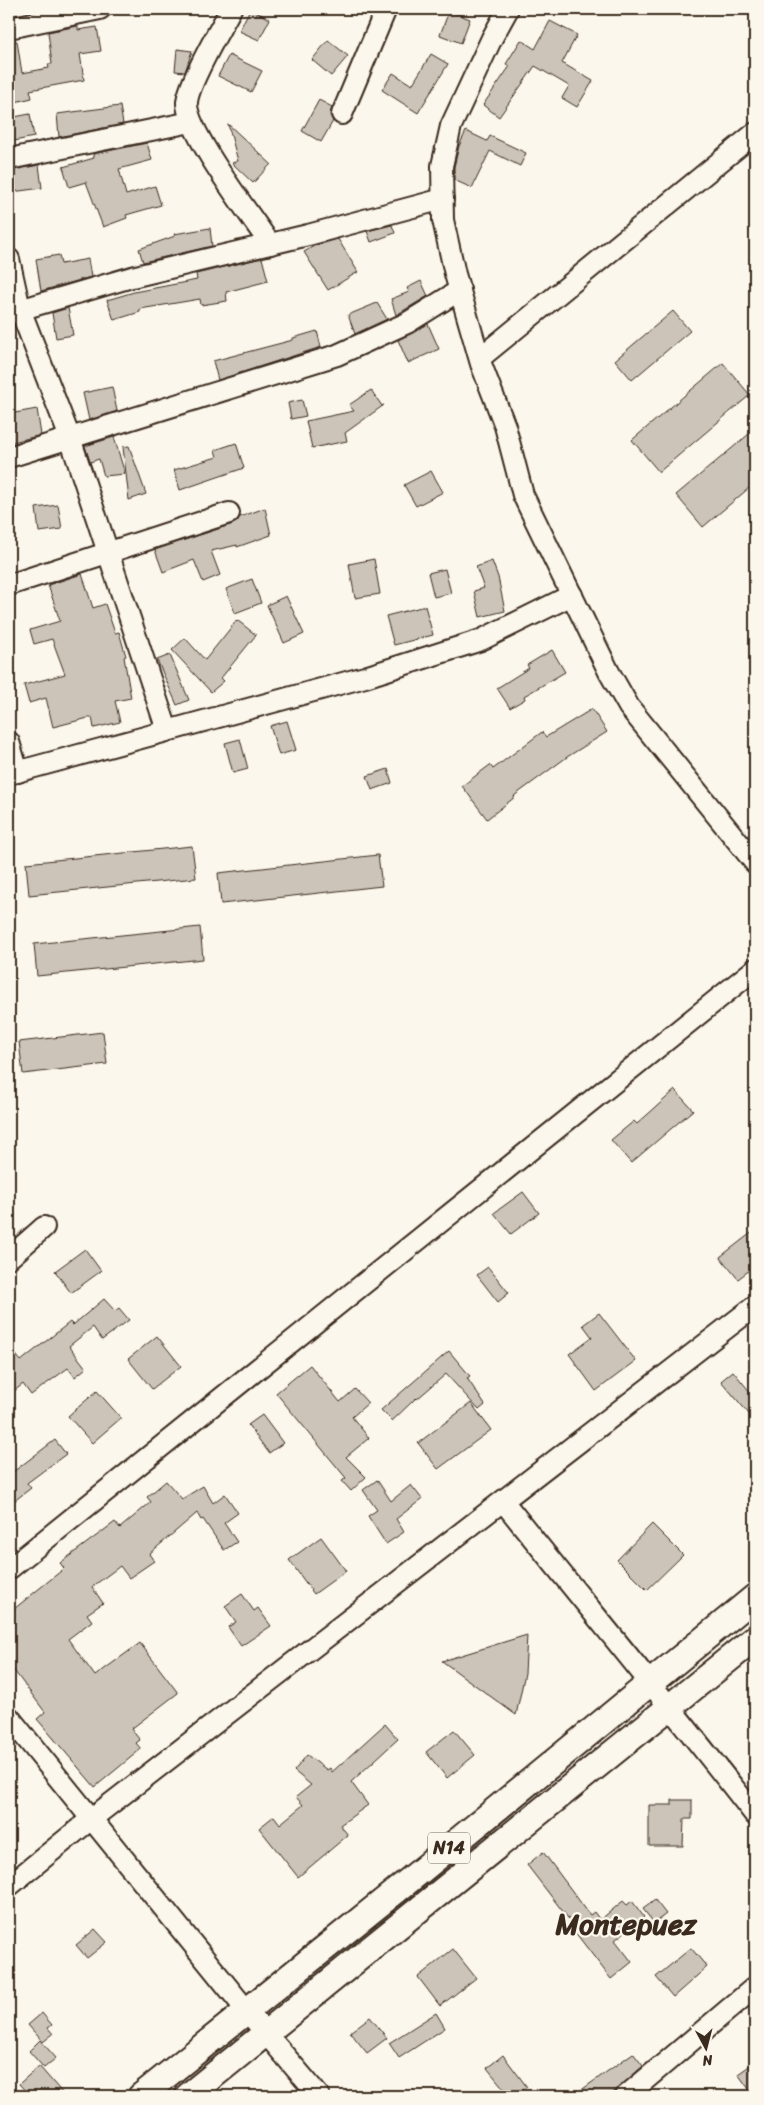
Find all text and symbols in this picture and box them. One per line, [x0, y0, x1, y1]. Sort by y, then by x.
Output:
road number: N14 [428, 1832, 470, 1864]
district label: Montepuez [554, 1899, 698, 1950]
north arrow [682, 2022, 732, 2072]
text: N [701, 2047, 715, 2073]

